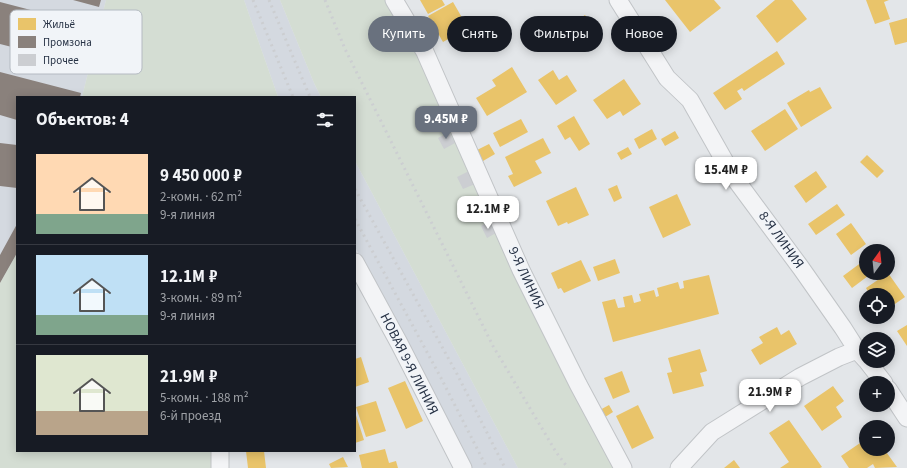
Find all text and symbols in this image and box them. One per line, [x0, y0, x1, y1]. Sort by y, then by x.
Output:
legend [10, 10, 142, 74]
chip: Купить [368, 16, 439, 52]
chip: Снять [447, 16, 512, 52]
chip: Фильтры [520, 16, 603, 52]
chip: Новое [611, 16, 677, 52]
text: Жильё [43, 17, 76, 32]
text: Промзона [43, 35, 92, 50]
text: Прочее [43, 53, 79, 68]
pin: 9.45M ₽ [409, 106, 483, 140]
text: Объектов: 4 [36, 108, 129, 132]
icon: filters [314, 109, 336, 131]
text: 9.45M ₽ [424, 110, 468, 128]
pin: 15.4M ₽ [689, 157, 763, 191]
text: 15.4M ₽ [704, 161, 748, 179]
text: 9 450 000 ₽ [160, 164, 242, 188]
icon: home [68, 170, 116, 218]
text: 2-комн. · 62 m² [160, 188, 242, 206]
pin: 12.1M ₽ [451, 196, 525, 230]
text: 12.1M ₽ [466, 200, 510, 218]
text: 9-я линия [160, 206, 215, 224]
street label: 8-Я ЛИНИЯ [753, 207, 809, 273]
street label: 9-Я ЛИНИЯ [503, 244, 549, 312]
north arrow [859, 244, 895, 280]
map controls [859, 244, 895, 456]
text: 12.1M ₽ [160, 265, 217, 289]
icon: home [68, 271, 116, 319]
button: locate [859, 288, 895, 324]
text: 3-комн. · 89 m² [160, 289, 242, 307]
text: 9-я линия [160, 307, 215, 325]
street label: НОВАЯ 9-Я ЛИНИЯ [375, 310, 443, 418]
button: layers [859, 332, 895, 368]
text: 21.9M ₽ [160, 365, 217, 389]
icon: home [68, 371, 116, 419]
button: + [859, 376, 895, 412]
pin: 21.9M ₽ [733, 379, 807, 413]
text: 21.9M ₽ [748, 383, 792, 401]
text: 5-комн. · 188 m² [160, 389, 249, 407]
text: 6-й проезд [160, 407, 221, 425]
button: − [859, 420, 895, 456]

